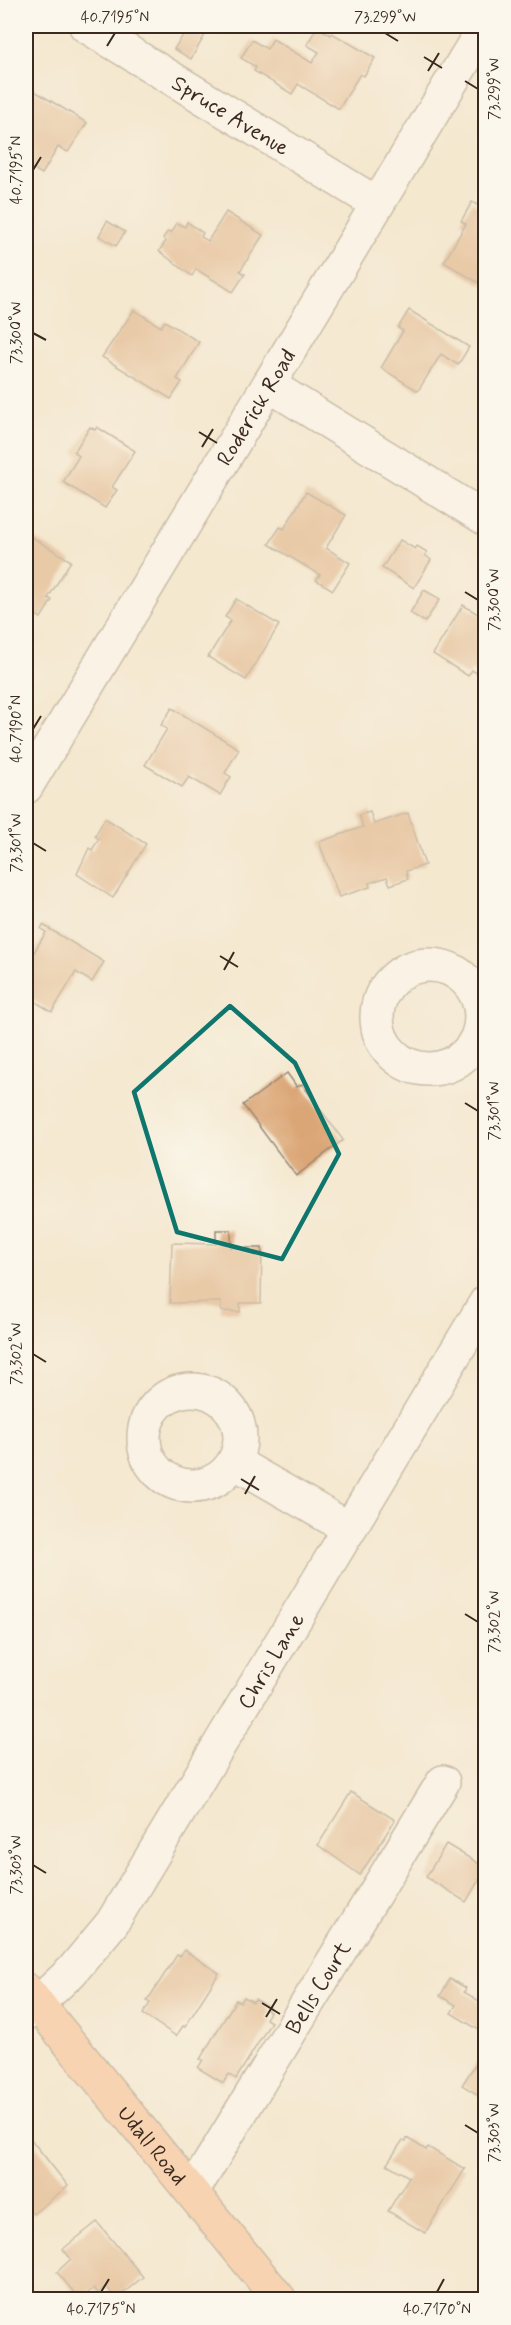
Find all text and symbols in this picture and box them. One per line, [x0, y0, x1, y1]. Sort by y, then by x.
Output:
text: 40.7195°N [81, 8, 149, 28]
text: 73.299°W [354, 8, 416, 28]
text: 73.299°W [485, 58, 505, 120]
street label: Spruce Avenue [166, 70, 294, 163]
text: 40.7195°N [7, 136, 27, 204]
text: 73.300°W [7, 302, 27, 364]
street label: Roderick Road [211, 344, 303, 471]
text: 73.300°W [485, 569, 505, 631]
text: 40.7190°N [7, 695, 27, 763]
text: 73.301°W [7, 814, 27, 872]
text: 73.301°W [485, 1082, 505, 1140]
text: 73.302°W [7, 1323, 27, 1385]
text: 73.302°W [485, 1591, 505, 1653]
street label: Chris Lane [232, 1608, 312, 1715]
text: 73.303°W [7, 1835, 27, 1895]
street label: Bells Court [280, 1937, 358, 2040]
street label: Udall Road [110, 2100, 192, 2192]
text: 73.303°W [485, 2103, 505, 2163]
text: 40.7175°N [67, 2300, 135, 2320]
text: 40.7170°N [403, 2300, 471, 2320]

